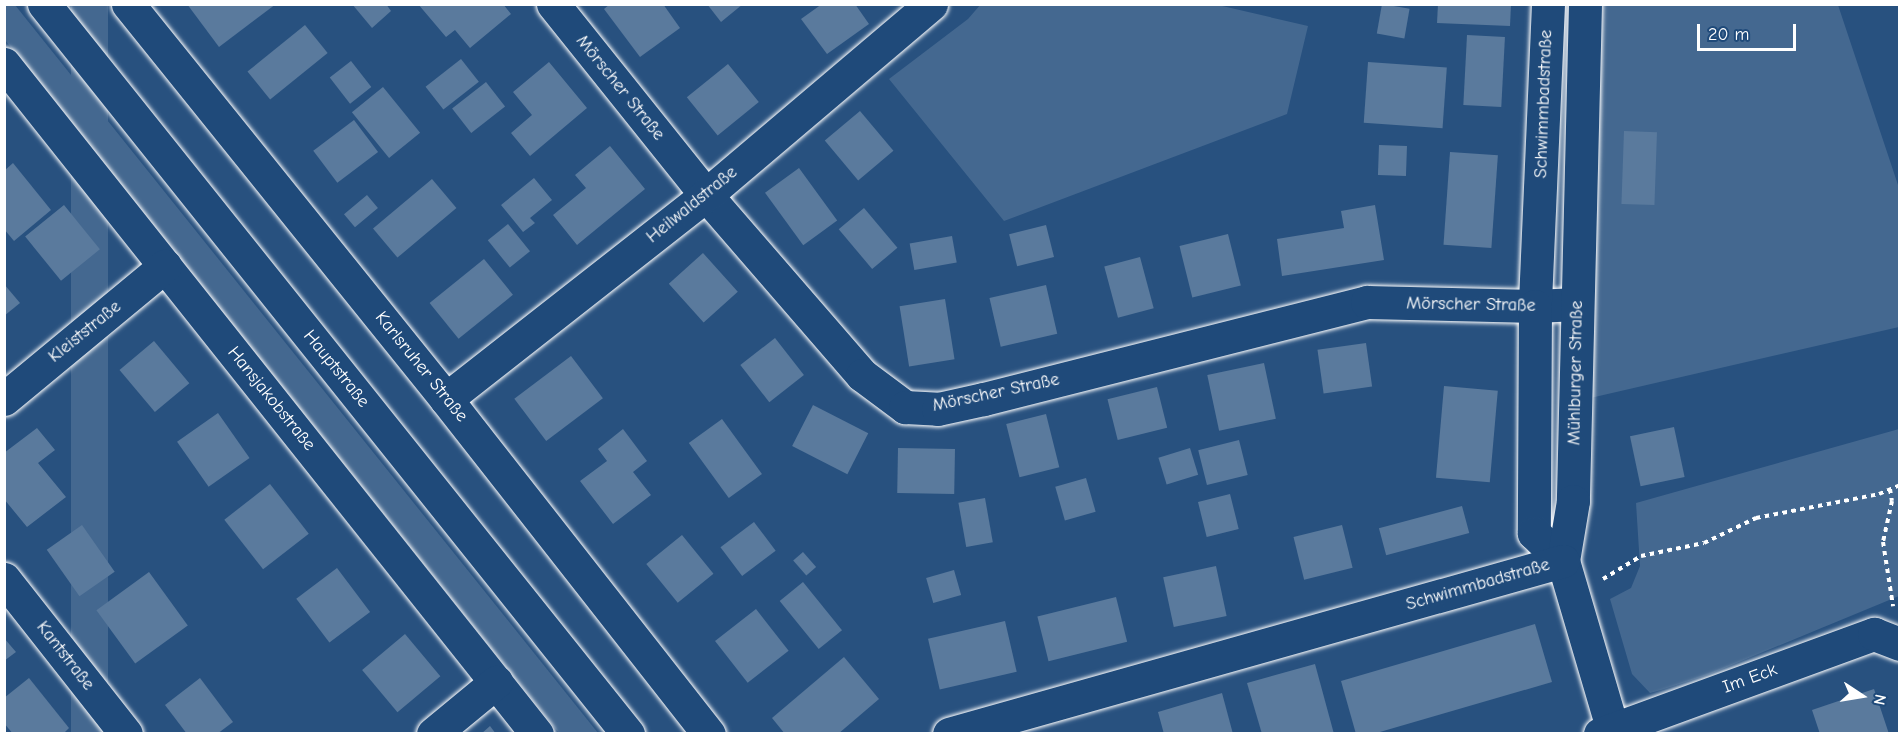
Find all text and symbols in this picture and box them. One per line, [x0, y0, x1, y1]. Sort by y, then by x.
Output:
scale bar [1700, 12, 1799, 50]
text: 20 m [1708, 24, 1749, 45]
street label: Schwimmbadstraße [1531, 29, 1557, 179]
street label: Mörscher Straße [571, 31, 669, 145]
street label: Heilwaldstraße [642, 162, 742, 248]
street label: Mörscher Straße [1406, 293, 1536, 317]
street label: Kleiststraße [44, 296, 126, 368]
street label: Mühlburger Straße [1564, 300, 1588, 446]
street label: Karlsruher Straße [370, 307, 472, 427]
street label: Hauptstraße [298, 326, 374, 412]
street label: Hansjakobstraße [222, 343, 320, 455]
street label: Mörscher Straße [930, 369, 1062, 417]
street label: Schwimmbadstraße [1404, 554, 1552, 616]
street label: Kantstraße [31, 617, 99, 695]
street label: Im Eck [1720, 659, 1780, 699]
north arrow [1832, 666, 1892, 726]
text: N [1870, 693, 1889, 707]

